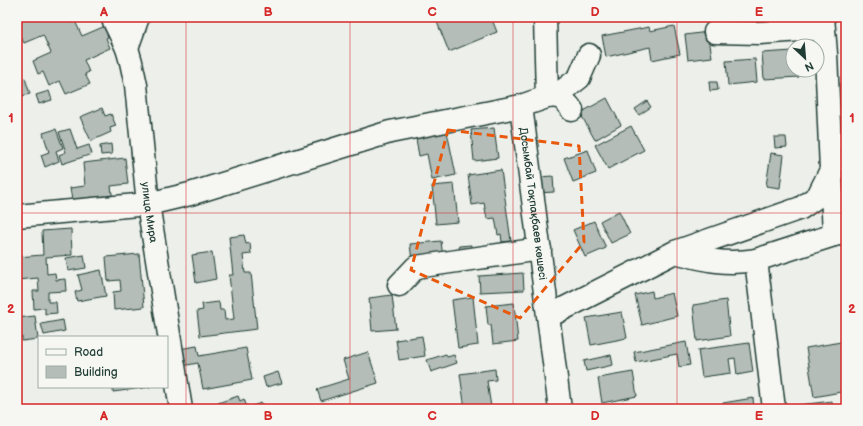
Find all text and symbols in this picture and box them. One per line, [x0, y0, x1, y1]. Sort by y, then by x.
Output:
text: A [99, 4, 108, 20]
text: B [263, 4, 273, 20]
text: C [427, 4, 437, 20]
text: D [590, 4, 600, 20]
text: E [755, 4, 764, 20]
north arrow [785, 38, 825, 78]
text: N [803, 59, 816, 74]
text: 1 [8, 110, 14, 126]
text: 1 [849, 110, 855, 126]
street label: Досымбай Тоқпақбаев көшесі [517, 126, 550, 281]
street label: улица Мира [139, 181, 161, 244]
text: 2 [7, 301, 15, 317]
text: 2 [848, 301, 856, 317]
legend [38, 336, 168, 388]
text: Road [74, 345, 103, 360]
text: Building [74, 365, 118, 380]
text: A [99, 408, 108, 424]
text: B [263, 408, 273, 424]
text: C [427, 408, 437, 424]
text: D [590, 408, 600, 424]
text: E [755, 408, 764, 424]

